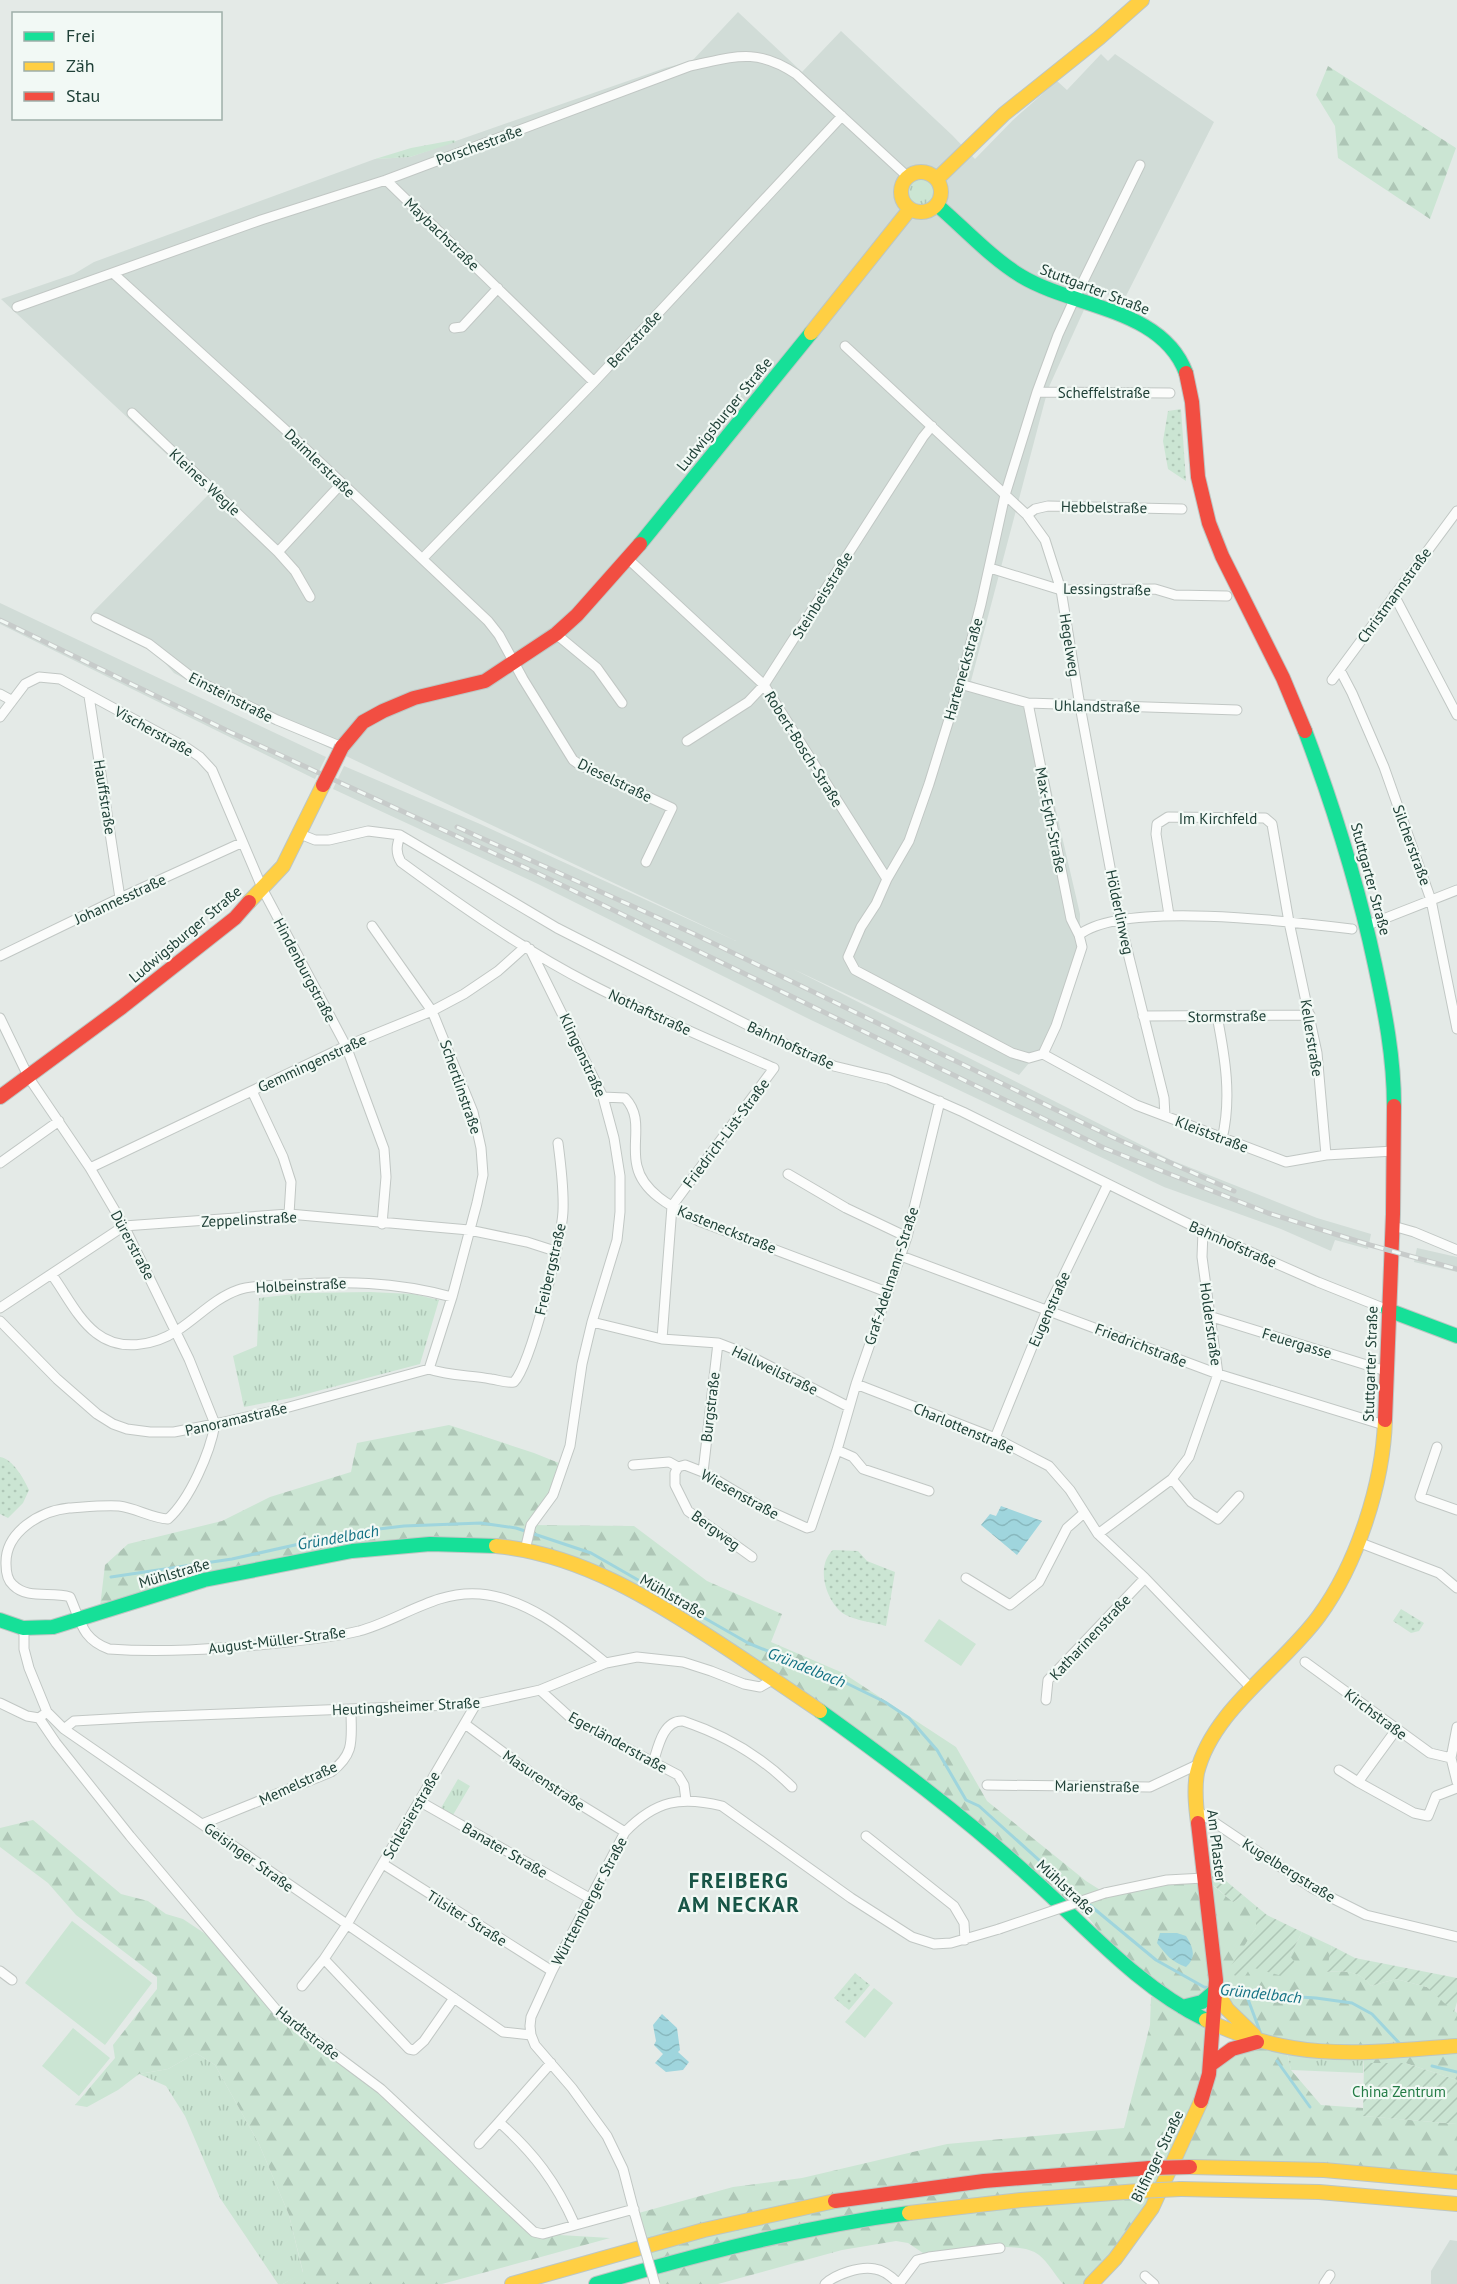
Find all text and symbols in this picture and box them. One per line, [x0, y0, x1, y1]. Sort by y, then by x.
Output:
legend [12, 12, 222, 120]
text: Frei [66, 24, 95, 47]
text: Zäh [66, 54, 95, 77]
text: Stau [66, 84, 100, 107]
street label: Porschestraße [433, 121, 525, 169]
street label: Maybachstraße [400, 193, 484, 275]
street label: Stuttgarter Straße [1037, 259, 1153, 319]
street label: Benzstraße [603, 306, 665, 372]
street label: Ludwigsburger Straße [672, 353, 776, 475]
street label: Scheffelstraße [1058, 383, 1150, 402]
street label: Daimlerstraße [281, 425, 359, 501]
street label: Kleines Wegle [165, 444, 245, 520]
street label: Hebbelstraße [1061, 497, 1147, 517]
street label: Christmannstraße [1353, 543, 1435, 647]
street label: Steinbeisstraße [788, 548, 856, 642]
street label: Lessingstraße [1063, 579, 1151, 599]
street label: Hegelweg [1056, 612, 1084, 678]
street label: Harteneckstraße [939, 616, 987, 722]
street label: Einsteinstraße [186, 668, 276, 726]
street label: Robert-Bosch-Straße [761, 688, 847, 810]
street label: Uhlandstraße [1054, 696, 1140, 716]
street label: Vischerstraße [110, 701, 197, 760]
street label: Dieselstraße [575, 754, 655, 806]
street label: Hauffstraße [90, 758, 120, 836]
street label: Max-Eyth-Straße [1031, 765, 1071, 875]
street label: Silcherstraße [1389, 802, 1435, 888]
street label: Im Kirchfeld [1179, 809, 1257, 828]
street label: Stuttgarter Straße [1347, 821, 1395, 937]
street label: Hölderlinweg [1102, 868, 1138, 956]
street label: Johannesstraße [70, 870, 169, 929]
street label: Ludwigsburger Straße [125, 881, 245, 987]
street label: Hindenburgstraße [269, 914, 341, 1026]
street label: Nothaftstraße [606, 985, 694, 1039]
street label: Kellerstraße [1297, 998, 1327, 1078]
street label: Stormstraße [1188, 1006, 1266, 1026]
street label: Klingenstraße [555, 1010, 611, 1100]
street label: Bahnhofstraße [744, 1017, 838, 1073]
street label: Gemmingenstraße [255, 1030, 369, 1096]
street label: Schertlinstraße [436, 1037, 486, 1137]
street label: Friedrich-List-Straße [679, 1074, 773, 1192]
street label: Kleiststraße [1173, 1111, 1251, 1157]
street label: Kasteneckstraße [675, 1201, 779, 1257]
street label: Graf-Adelmann-Straße [860, 1204, 922, 1348]
street label: Dürerstraße [107, 1207, 159, 1283]
street label: Zeppelinstraße [201, 1207, 297, 1231]
street label: Bahnhofstraße [1186, 1216, 1280, 1272]
street label: Freibergstraße [530, 1221, 570, 1317]
street label: Eugenstraße [1024, 1268, 1074, 1350]
street label: Holbeinstraße [255, 1273, 347, 1297]
street label: Holderstraße [1196, 1281, 1226, 1367]
street label: Stuttgarter Straße [1358, 1306, 1382, 1422]
street label: Friedrichstraße [1092, 1319, 1190, 1371]
street label: Feuergasse [1260, 1323, 1334, 1363]
street label: Hallweilstraße [729, 1341, 821, 1399]
street label: Burgstraße [696, 1371, 724, 1443]
street label: Panoramastraße [183, 1398, 289, 1440]
street label: Charlottenstraße [911, 1398, 1017, 1458]
street label: Wiesenstraße [697, 1465, 783, 1523]
street label: Bergweg [688, 1506, 744, 1554]
water label: Gründelbach [296, 1520, 380, 1554]
street label: Mühlstraße [136, 1554, 212, 1592]
street label: Mühlstraße [637, 1570, 709, 1622]
street label: Katharinenstraße [1045, 1590, 1135, 1684]
street label: August-Müller-Straße [207, 1622, 347, 1658]
water label: Gründelbach [765, 1642, 849, 1692]
street label: Kirchstraße [1341, 1684, 1411, 1744]
street label: Heutingsheimer Straße [331, 1693, 481, 1719]
street label: Egerländerstraße [565, 1707, 671, 1777]
street label: Masurenstraße [499, 1746, 589, 1814]
street label: Memelstraße [256, 1757, 340, 1809]
street label: Schlesierstraße [378, 1768, 444, 1862]
street label: Marienstraße [1054, 1776, 1140, 1796]
street label: Am Pflaster [1203, 1808, 1231, 1884]
street label: Geisinger Straße [200, 1818, 298, 1896]
street label: Banater Straße [459, 1818, 551, 1882]
street label: Württemberger Straße [547, 1833, 631, 1969]
street label: Kugelbergstraße [1239, 1834, 1339, 1906]
street label: Mühlstraße [1033, 1855, 1099, 1919]
district label: FREIBERG AM NECKAR [678, 1867, 800, 1918]
street label: Tilsiter Straße [423, 1886, 511, 1950]
water label: Gründelbach [1219, 1979, 1303, 2007]
street label: Hardtstraße [272, 2002, 344, 2064]
park label: China Zentrum [1352, 2082, 1446, 2101]
street label: Bilfinger Straße [1126, 2107, 1188, 2205]

